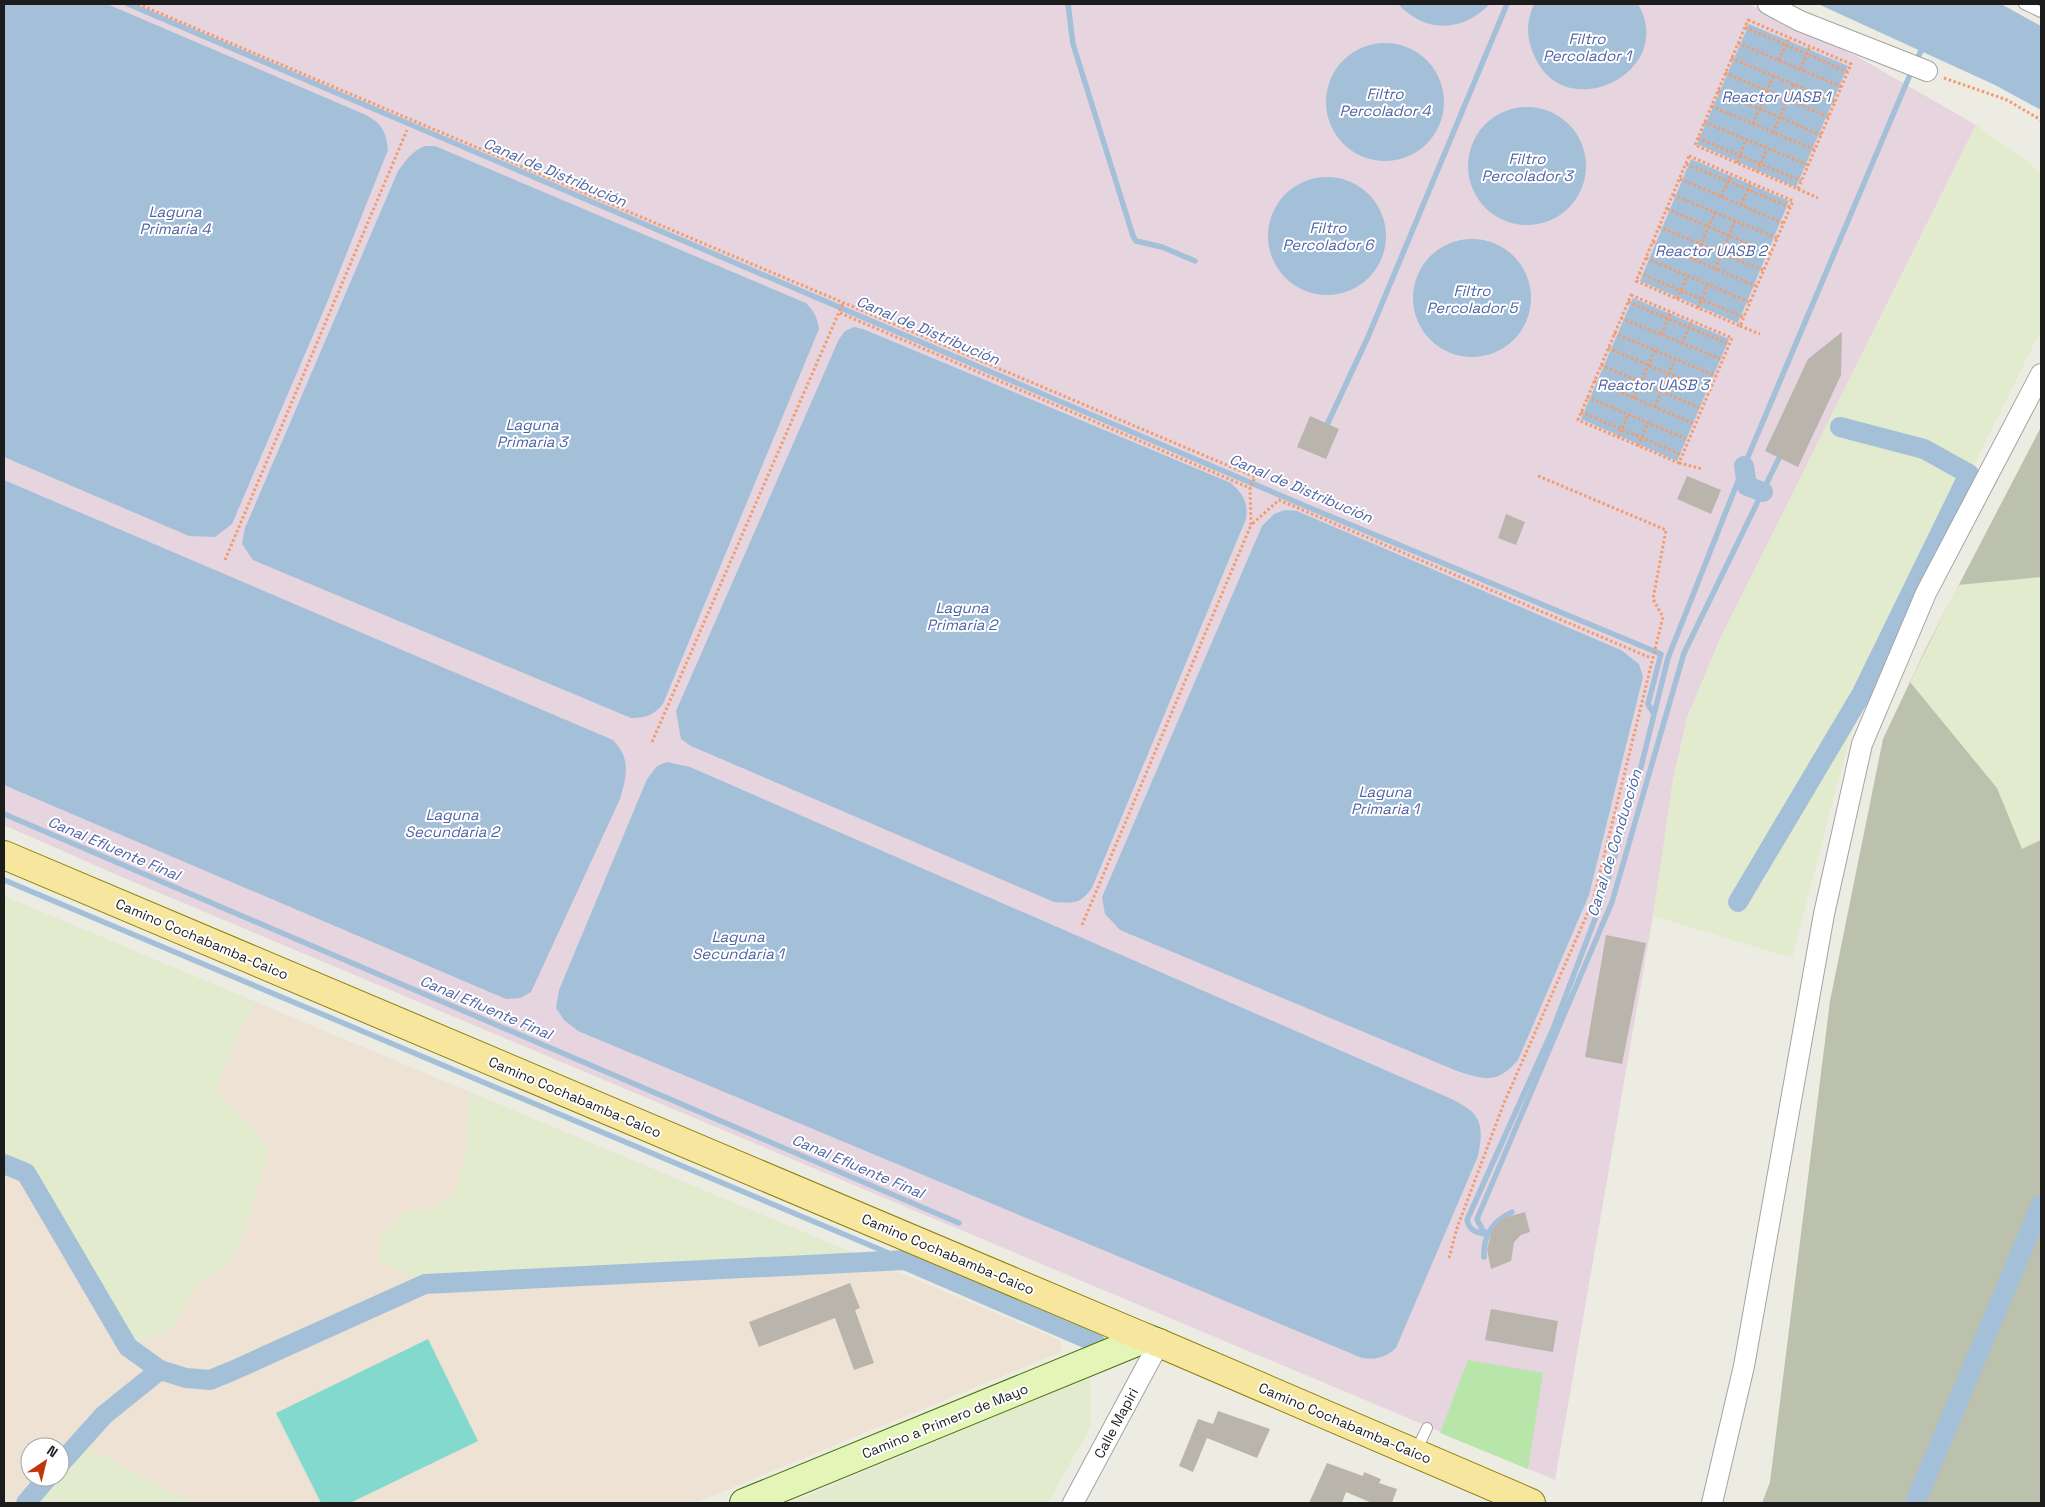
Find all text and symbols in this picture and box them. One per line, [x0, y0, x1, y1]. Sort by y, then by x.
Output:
water label: Filtro Percolador 1 [1543, 29, 1633, 65]
water label: Filtro Percolador 4 [1339, 84, 1431, 120]
water label: Reactor UASB 1 [1721, 87, 1832, 106]
water label: Canal de Distribución [481, 133, 630, 211]
water label: Filtro Percolador 3 [1482, 149, 1574, 185]
water label: Laguna Primaria 4 [139, 202, 211, 238]
water label: Filtro Percolador 6 [1283, 218, 1375, 254]
water label: Reactor UASB 2 [1655, 241, 1769, 260]
water label: Filtro Percolador 5 [1427, 281, 1519, 317]
water label: Canal de Distribución [854, 291, 1003, 369]
water label: Reactor UASB 3 [1597, 375, 1711, 394]
water label: Laguna Primaria 3 [497, 415, 569, 451]
water label: Canal de Distribución [1227, 449, 1376, 527]
water label: Laguna Primaria 2 [927, 598, 999, 634]
water label: Canal de Conducción [1583, 766, 1646, 919]
water label: Laguna Primaria 1 [1351, 782, 1421, 818]
water label: Laguna Secundaria 2 [405, 805, 501, 841]
water label: Canal Efluente Final [45, 812, 185, 885]
street label: Camino Cochabamba-Caico [113, 894, 291, 984]
water label: Laguna Secundaria 1 [692, 927, 786, 963]
water label: Canal Efluente Final [417, 971, 557, 1044]
street label: Camino Cochabamba-Caico [486, 1052, 664, 1142]
water label: Canal Efluente Final [789, 1130, 929, 1203]
street label: Camino Cochabamba-Caico [859, 1209, 1037, 1299]
street label: Camino Cochabamba-Caico [1256, 1378, 1434, 1468]
street label: Camino a Primero de Mayo [859, 1379, 1031, 1463]
street label: Calle Mapiri [1090, 1385, 1142, 1461]
north arrow [20, 1437, 70, 1487]
text: N [43, 1441, 61, 1461]

